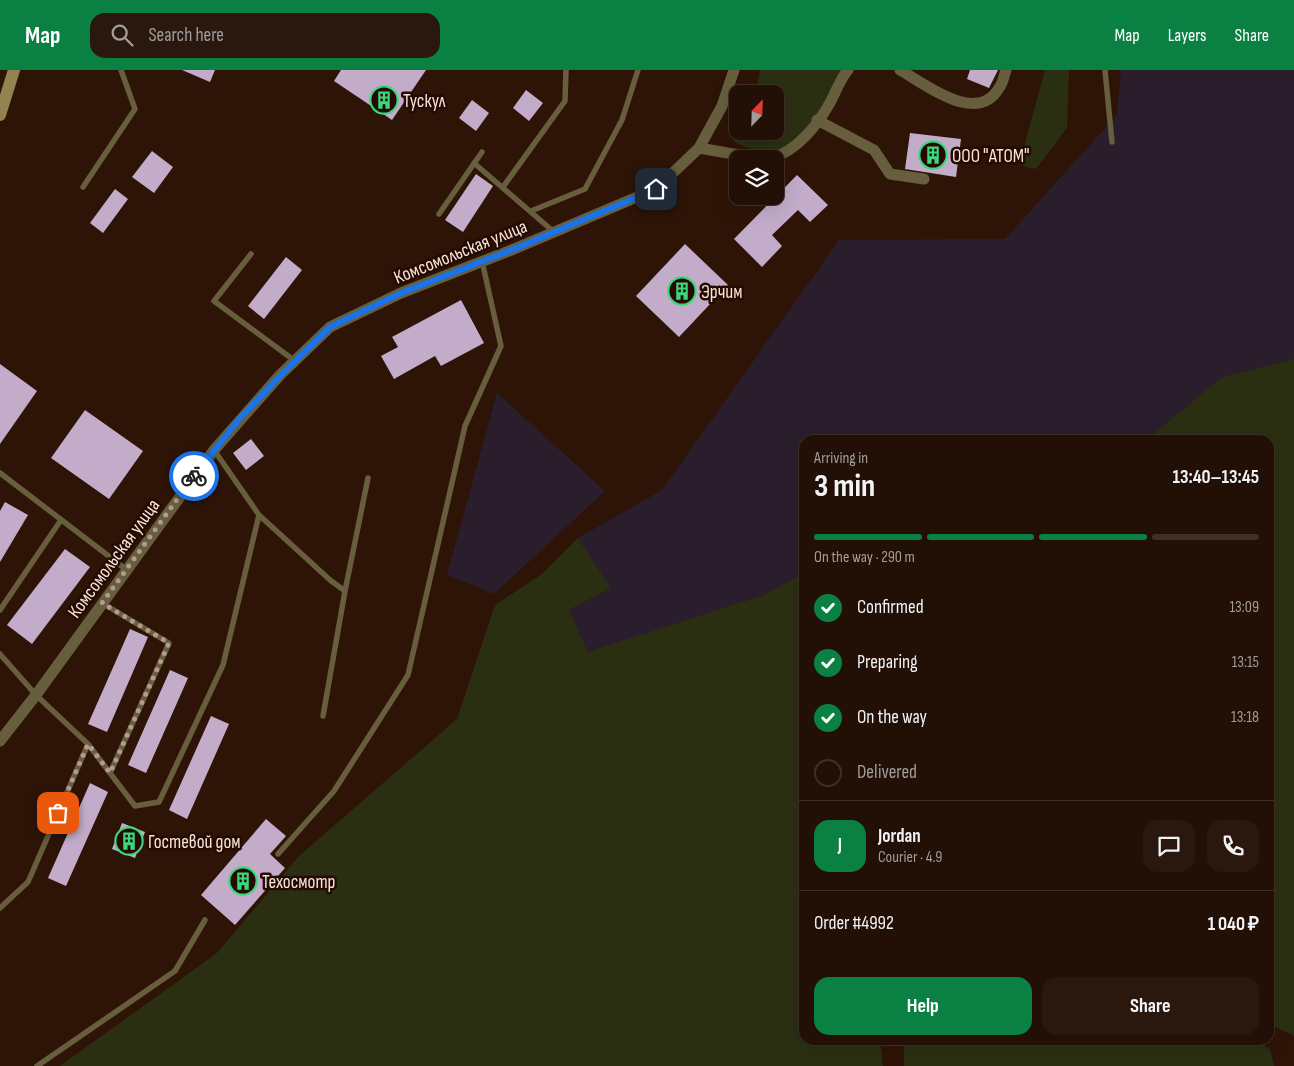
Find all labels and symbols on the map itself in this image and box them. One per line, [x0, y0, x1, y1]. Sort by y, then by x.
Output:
building icon: Тускул [369, 85, 399, 115]
north arrow [729, 85, 784, 140]
place label: Тускул [403, 90, 446, 113]
building icon: ООО "АТОМ" [918, 140, 948, 170]
place label: ООО "АТОМ" [952, 145, 1030, 168]
pin [635, 168, 677, 210]
street label: Комсомольская улица [391, 215, 530, 290]
building icon: Эрчим [667, 276, 697, 306]
place label: Эрчим [701, 281, 743, 304]
courier [169, 451, 219, 501]
street label: Комсомольская улица [63, 495, 165, 623]
pin [37, 792, 79, 834]
building icon: Гостевой дом [114, 826, 144, 856]
place label: Гостевой дом [148, 831, 241, 854]
building icon: Техосмотр [228, 866, 258, 896]
place label: Техосмотр [262, 871, 335, 894]

